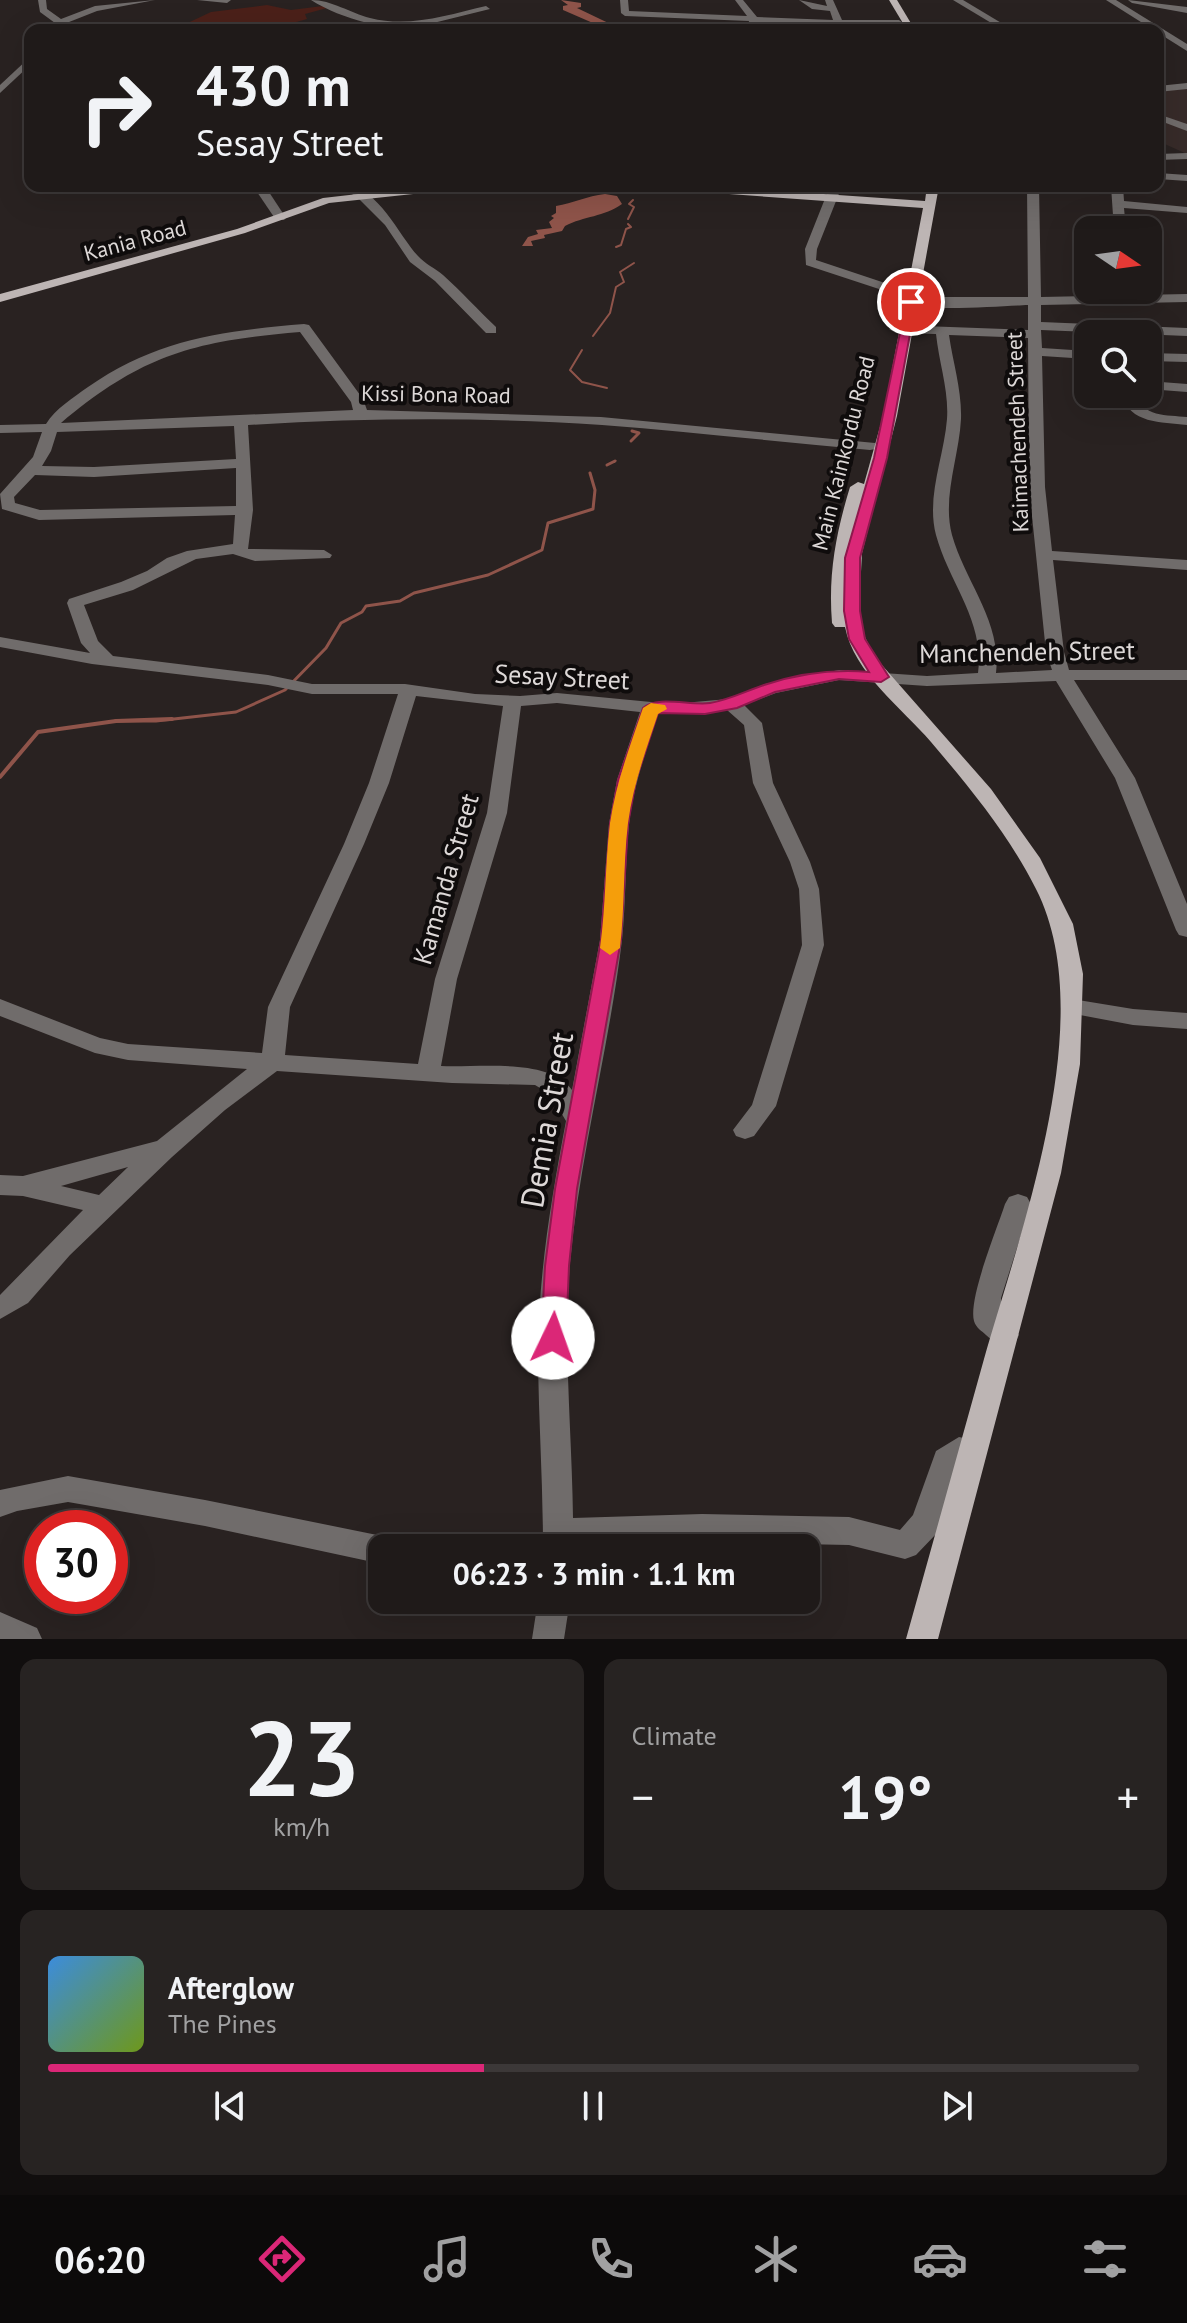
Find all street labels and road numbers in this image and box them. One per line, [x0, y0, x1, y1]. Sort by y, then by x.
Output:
street label: Kania Road [81, 213, 189, 267]
street label: Kaimachendeh Street [999, 331, 1034, 533]
street label: Main Kainkordu Road [805, 353, 881, 553]
street label: Kissi Bona Road [361, 379, 511, 409]
street label: Manchendeh Street [919, 633, 1135, 670]
street label: Sesay Street [494, 656, 631, 697]
street label: Kamanda Street [405, 789, 486, 968]
street label: Demia Street [510, 1028, 582, 1211]

